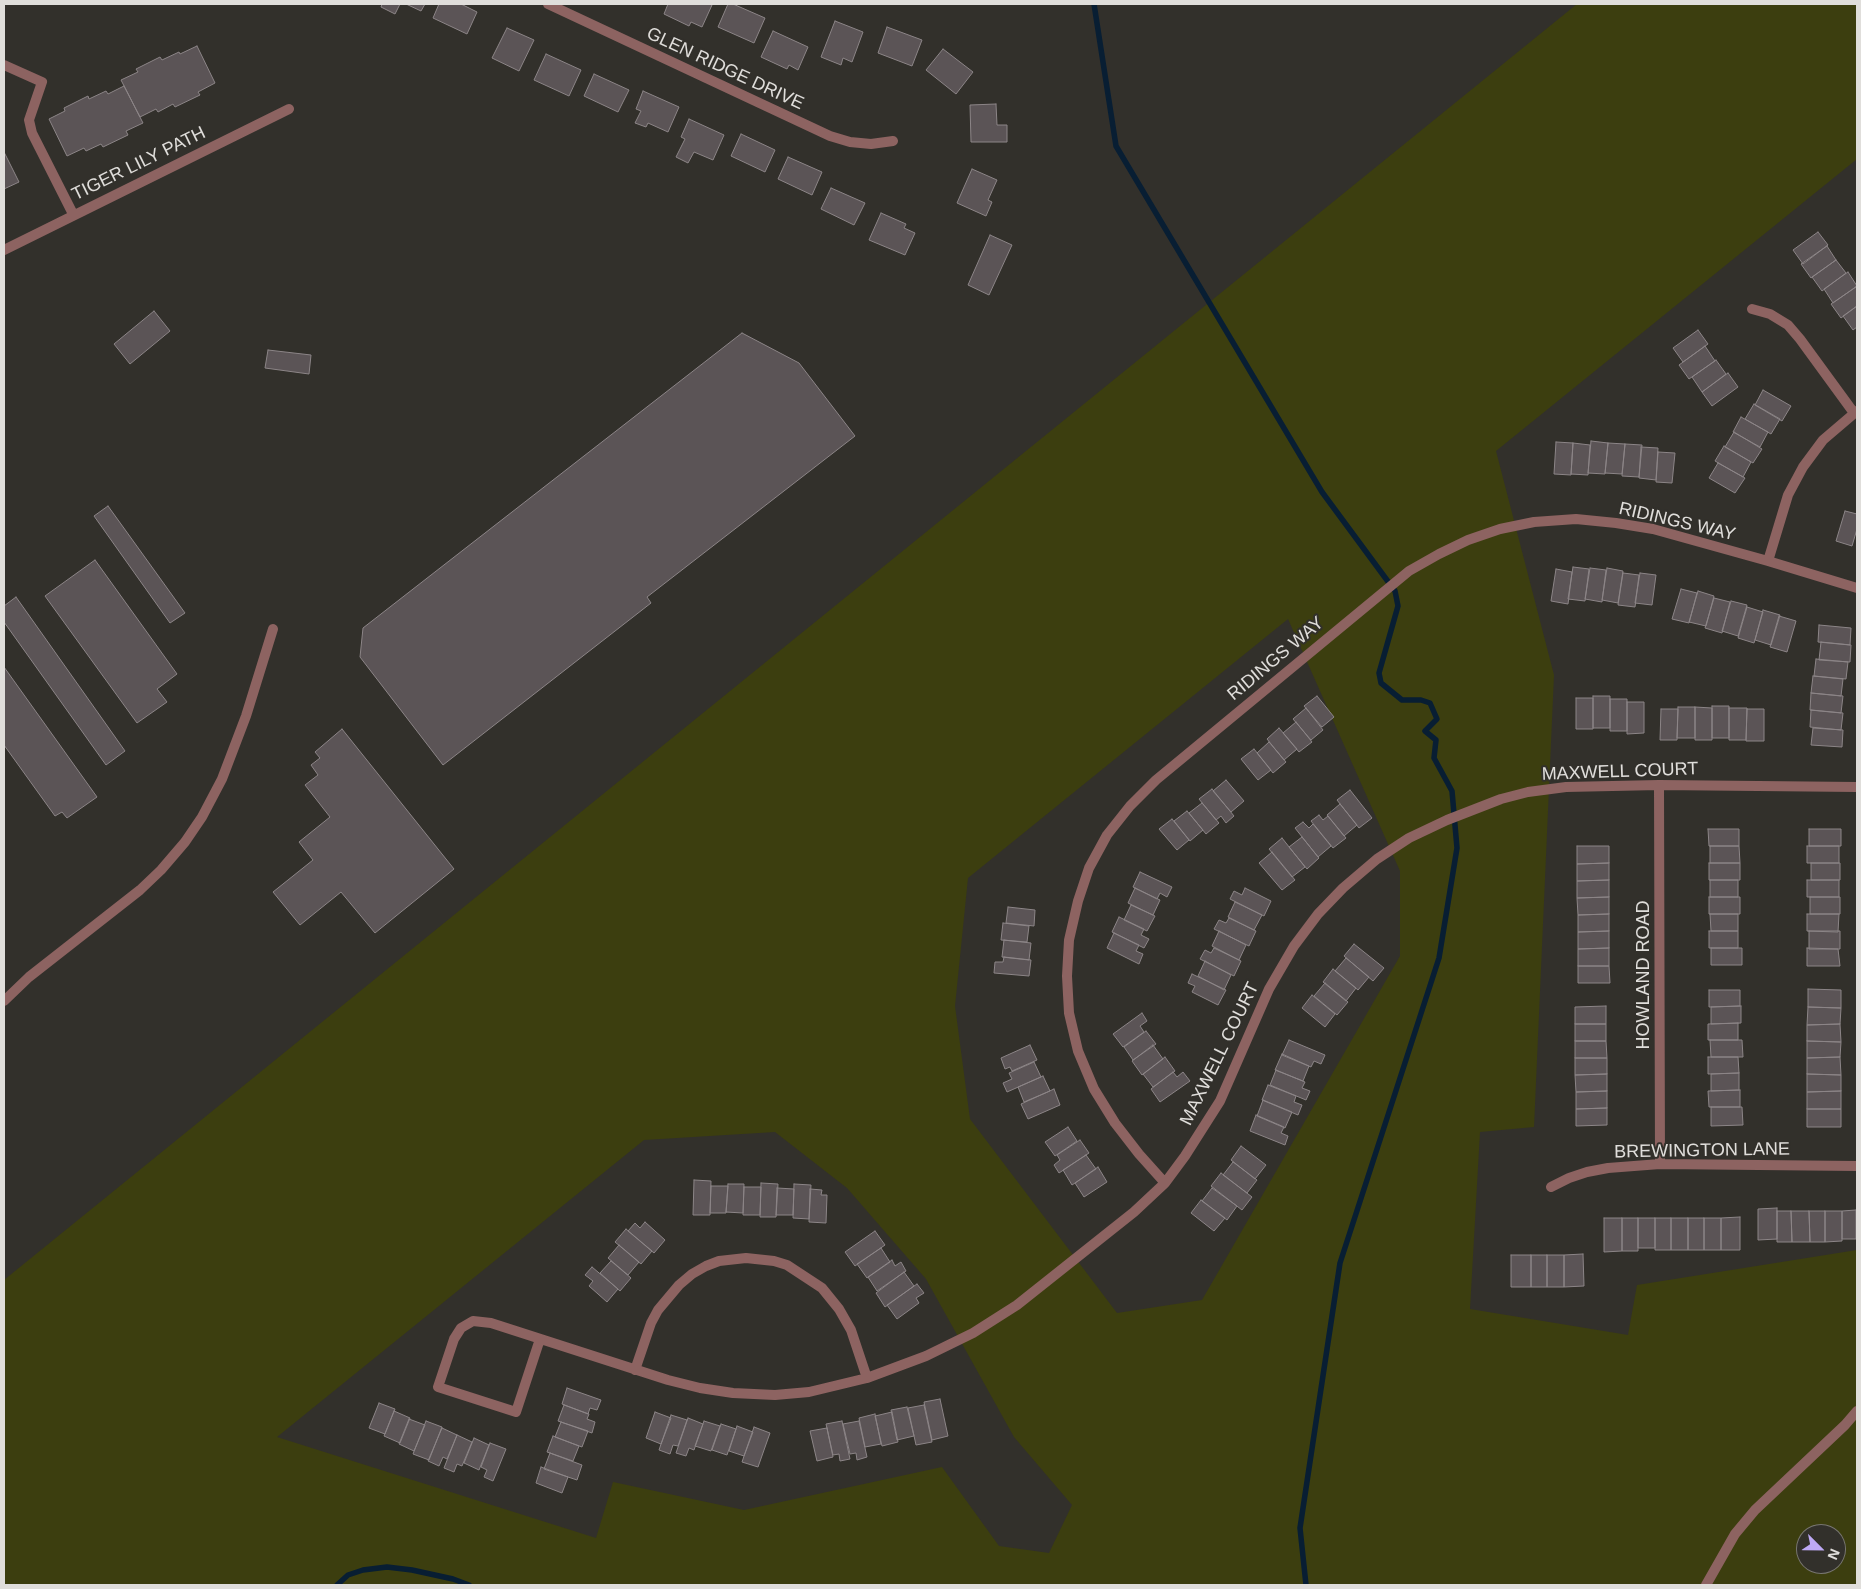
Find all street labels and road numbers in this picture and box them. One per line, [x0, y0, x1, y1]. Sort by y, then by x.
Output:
street label: GLEN RIDGE DRIVE [643, 23, 807, 115]
street label: TIGER LILY PATH [69, 122, 209, 206]
street label: RIDINGS WAY [1617, 498, 1737, 546]
street label: RIDINGS WAY [1223, 612, 1329, 706]
street label: MAXWELL COURT [1541, 758, 1699, 786]
street label: HOWLAND ROAD [1633, 900, 1655, 1050]
street label: MAXWELL COURT [1176, 979, 1264, 1129]
street label: BREWINGTON LANE [1614, 1139, 1790, 1163]

